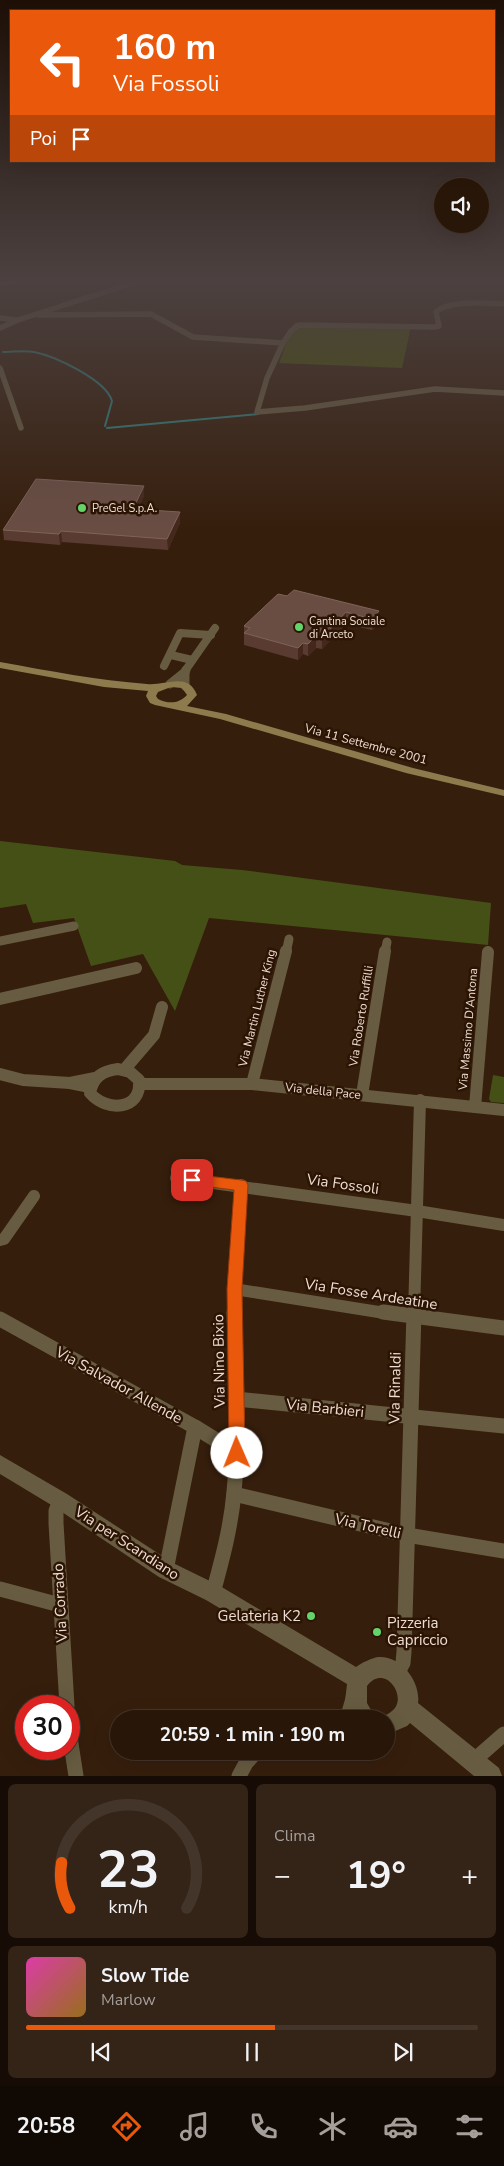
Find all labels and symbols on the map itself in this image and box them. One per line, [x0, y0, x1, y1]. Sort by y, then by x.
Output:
place label: PreGel S.p.A. [92, 501, 157, 516]
marker: PreGel S.p.A. [76, 502, 88, 514]
place label: Cantina Sociale di Arceto [309, 614, 385, 642]
marker: Cantina Sociale di Arceto [293, 621, 305, 633]
street label: Via 11 Settembre 2001 [302, 720, 429, 768]
street label: Via Martin Luther King [234, 948, 279, 1069]
street label: Via Roberto Ruffilli [345, 964, 377, 1069]
street label: Via Massimo D'Antona [455, 967, 481, 1092]
street label: Via della Pace [283, 1079, 362, 1103]
pin [171, 1159, 213, 1201]
street label: Via Fossoli [305, 1169, 380, 1199]
street label: Via Fosse Ardeatine [302, 1273, 439, 1314]
street label: Via Nino Bixio [208, 1314, 230, 1409]
street label: Via Salvador Allende [51, 1341, 186, 1428]
street label: Via Rinaldi [384, 1352, 406, 1425]
street label: Via Barbieri [284, 1394, 365, 1422]
position arrow [210, 1426, 262, 1478]
street label: Via per Scandiano [70, 1501, 183, 1584]
street label: Via Torelli [332, 1508, 403, 1543]
street label: Via Corrado [48, 1563, 72, 1644]
place label: Gelateria K2 [218, 1606, 301, 1626]
marker: Gelateria K2 [305, 1610, 317, 1622]
place label: Pizzeria Capriccio [387, 1613, 448, 1650]
marker: Pizzeria Capriccio [371, 1626, 383, 1638]
speed limit sign: 30 [15, 1695, 80, 1760]

